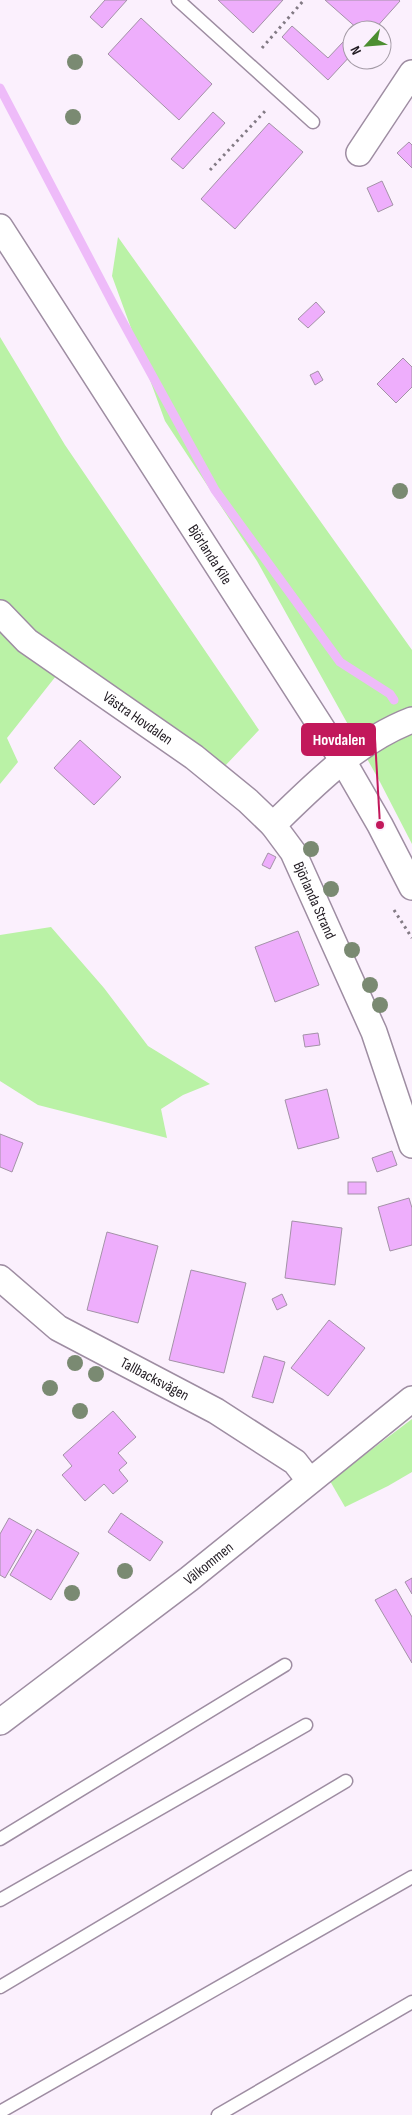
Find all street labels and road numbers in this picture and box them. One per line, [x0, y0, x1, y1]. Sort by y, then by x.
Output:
street label: Björlanda Kile [183, 521, 236, 588]
street label: Västra Hovdalen [99, 688, 176, 749]
street label: Björlanda Strand [289, 859, 340, 942]
street label: Tallbacksvägen [117, 1353, 192, 1405]
street label: Välkommen [180, 1538, 237, 1589]

